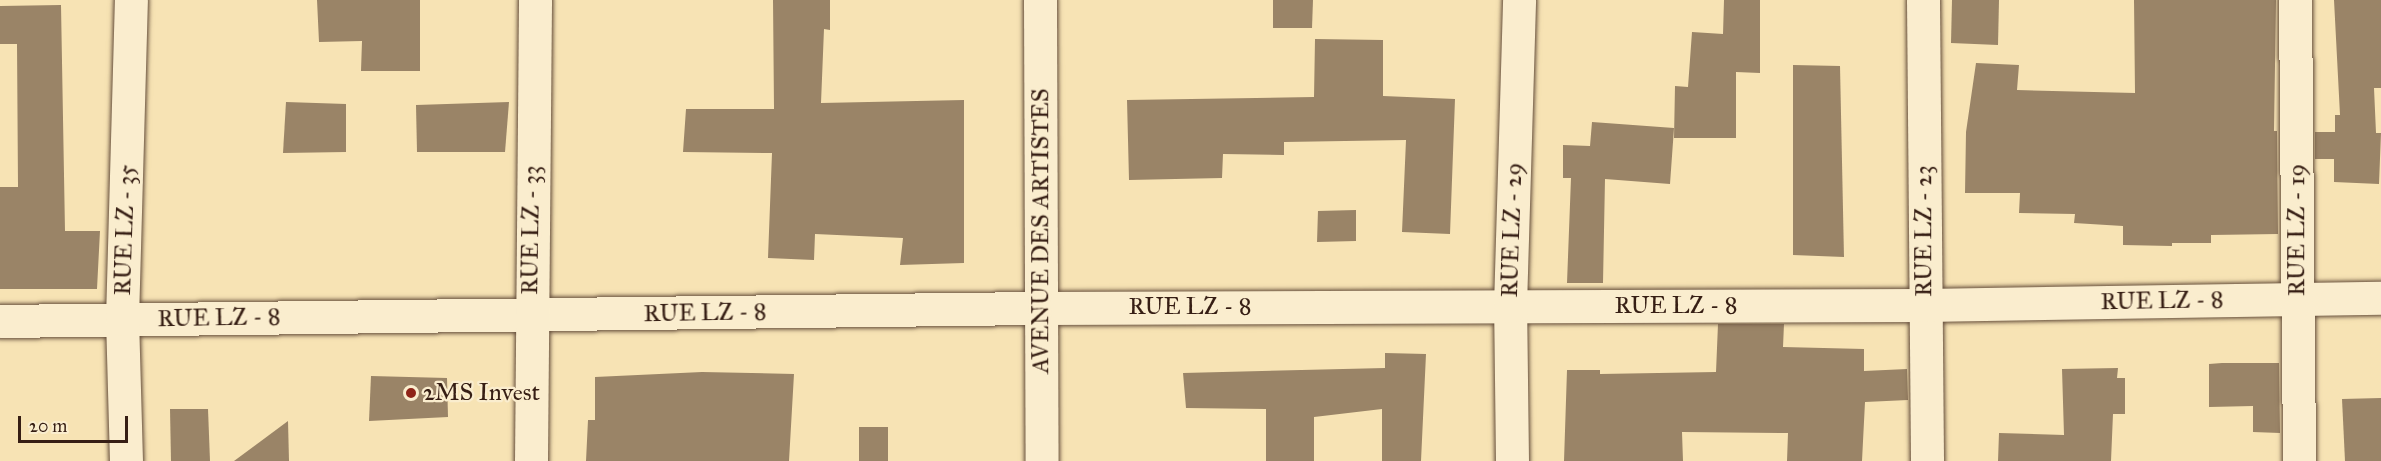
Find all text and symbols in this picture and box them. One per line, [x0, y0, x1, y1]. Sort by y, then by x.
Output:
street label: AVENUE DES ARTISTES [1027, 88, 1055, 374]
street label: RUE LZ - 29 [1495, 162, 1529, 298]
street label: RUE LZ - 35 [108, 164, 142, 296]
street label: RUE LZ - 19 [2283, 164, 2311, 296]
street label: RUE LZ - 33 [515, 165, 547, 295]
street label: RUE LZ - 23 [1910, 165, 1938, 297]
street label: RUE LZ - 8 [2100, 286, 2224, 316]
street label: RUE LZ - 8 [1614, 292, 1738, 320]
street label: RUE LZ - 8 [1128, 293, 1252, 321]
street label: RUE LZ - 8 [643, 298, 767, 328]
street label: RUE LZ - 8 [157, 303, 281, 333]
place label: 2MS Invest [423, 379, 540, 407]
marker: 2MS Invest [404, 386, 418, 400]
scale bar [21, 404, 130, 442]
text: 20 m [29, 415, 67, 437]

